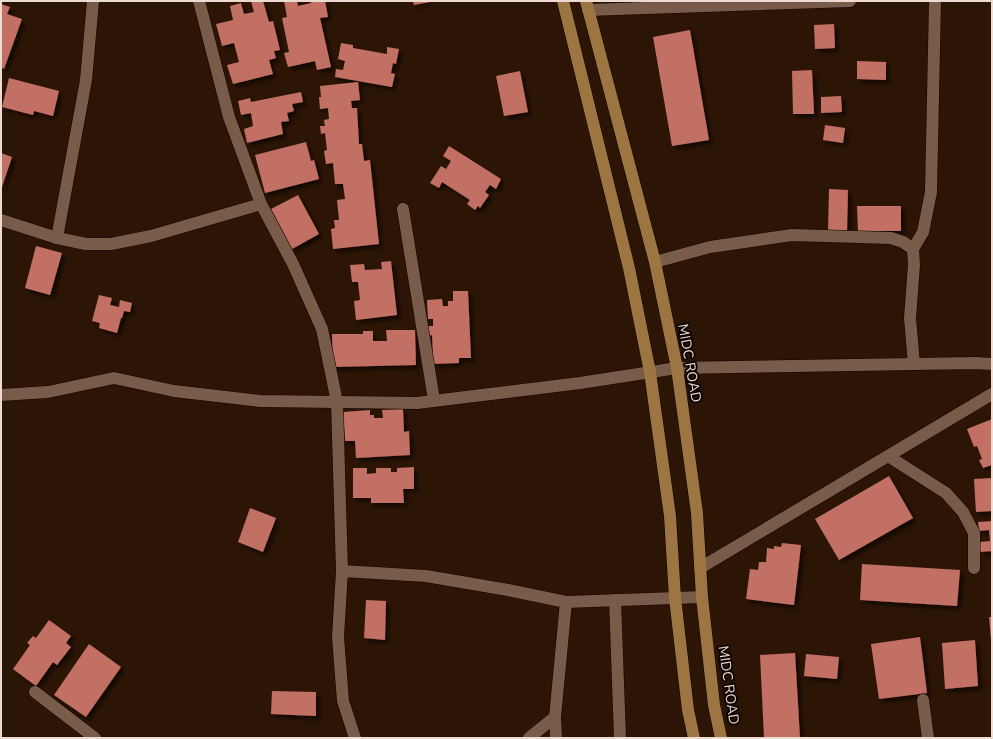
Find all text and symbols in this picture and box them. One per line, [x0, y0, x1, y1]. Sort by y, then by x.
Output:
street label: MIDC ROAD [673, 322, 706, 404]
street label: MIDC ROAD [714, 644, 743, 726]

